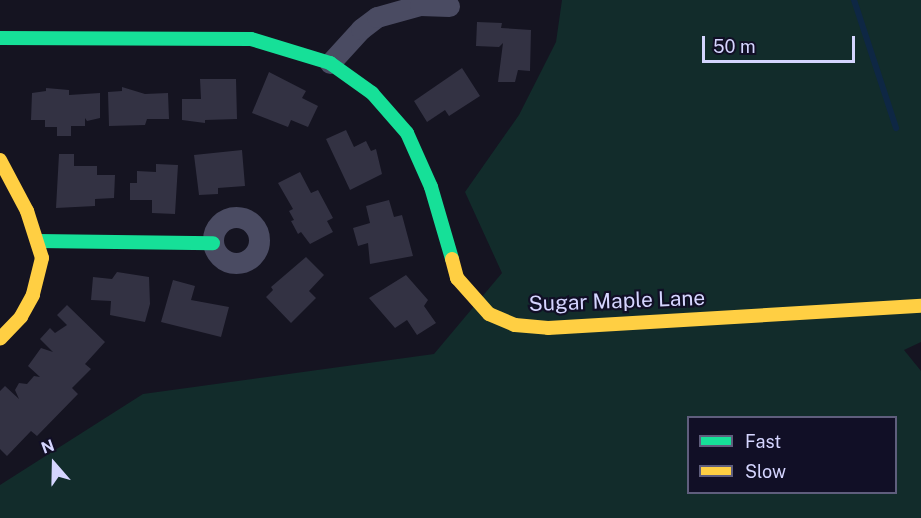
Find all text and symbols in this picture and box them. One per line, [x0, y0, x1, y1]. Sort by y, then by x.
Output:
scale bar [705, 24, 858, 62]
text: 50 m [713, 36, 756, 57]
street label: Sugar Maple Lane [528, 285, 706, 317]
legend [687, 416, 897, 494]
text: Fast [745, 431, 781, 452]
north arrow [24, 434, 84, 494]
text: N [39, 436, 57, 458]
text: Slow [745, 461, 786, 482]

